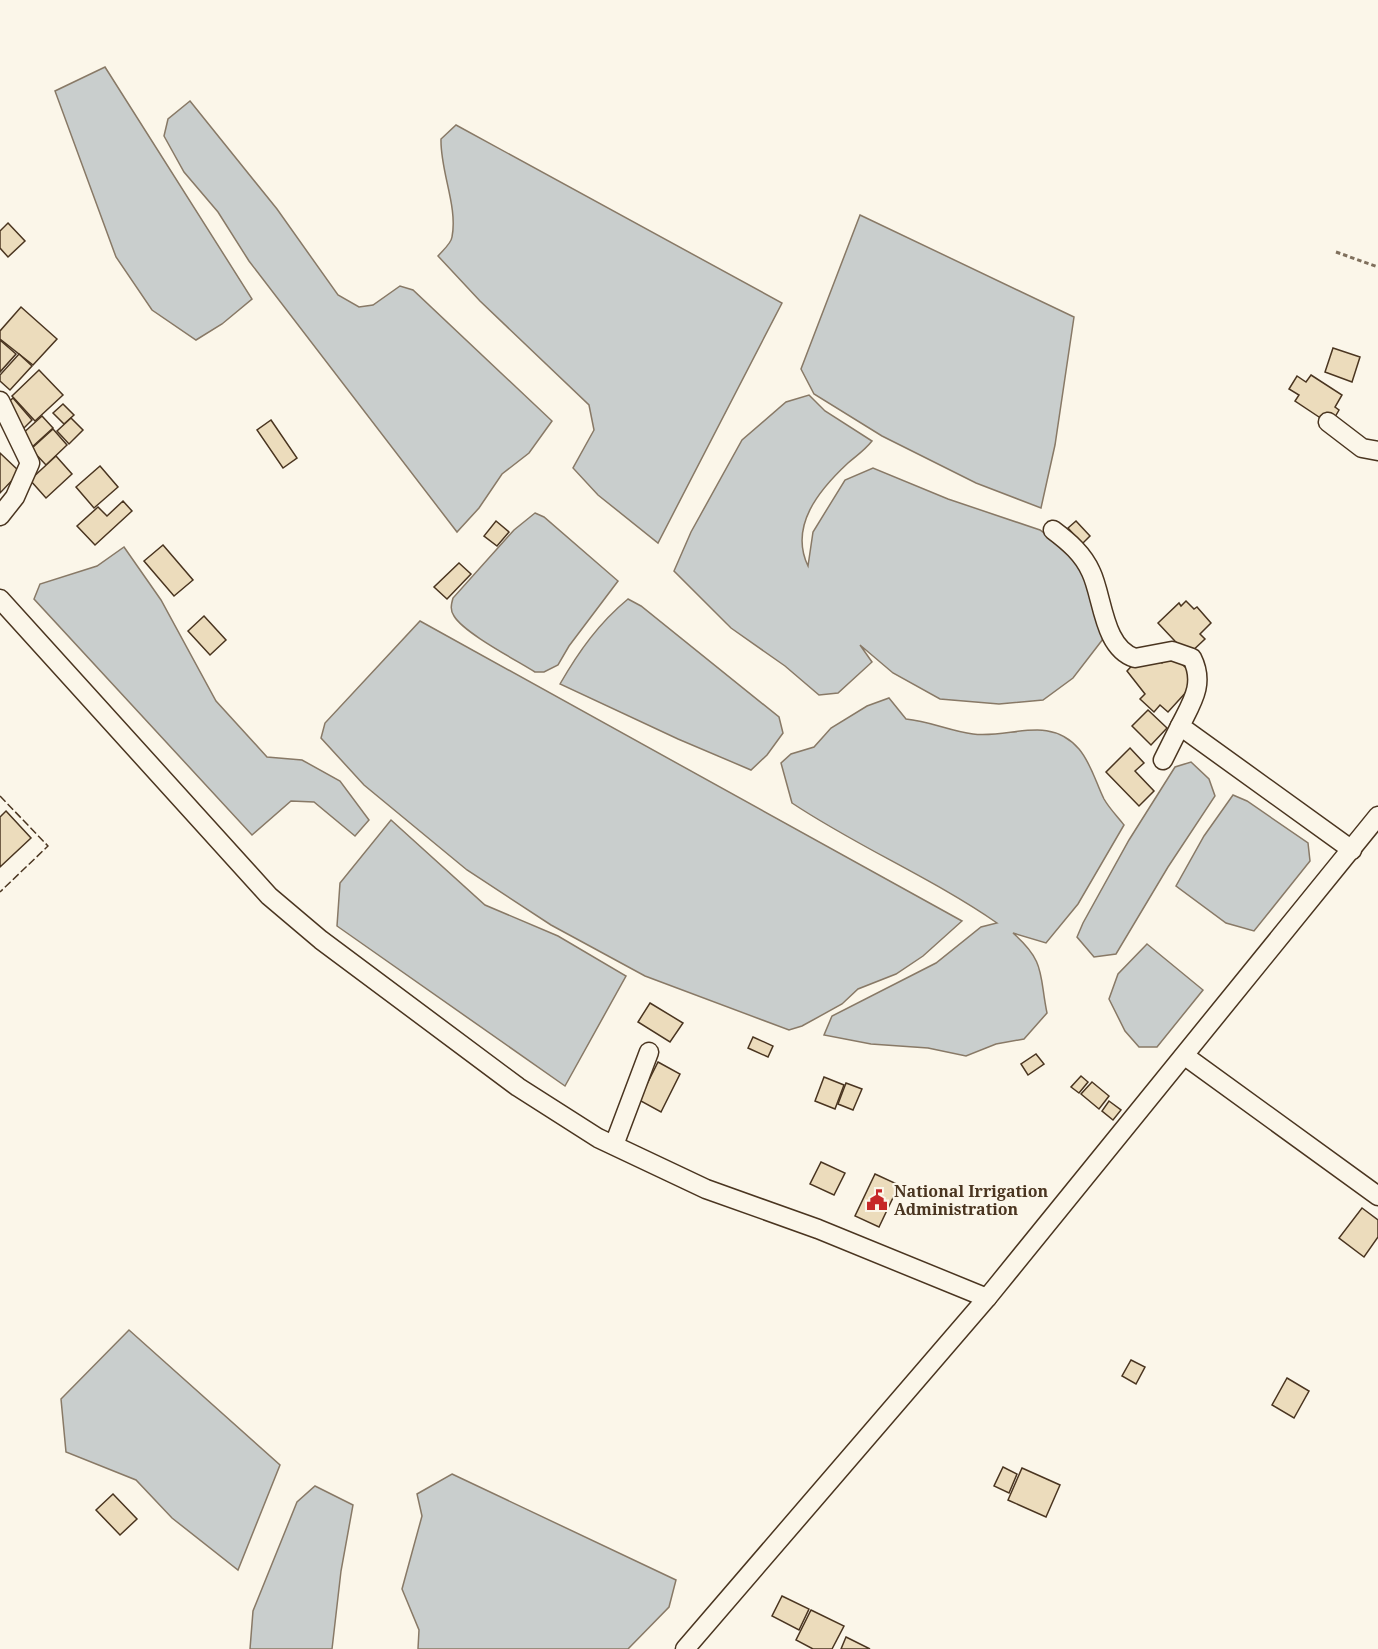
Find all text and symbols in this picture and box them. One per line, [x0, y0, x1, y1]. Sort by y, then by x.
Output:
place label: National Irrigation Administration [894, 1180, 1048, 1220]
public building icon: National Irrigation Administration [865, 1188, 889, 1212]

